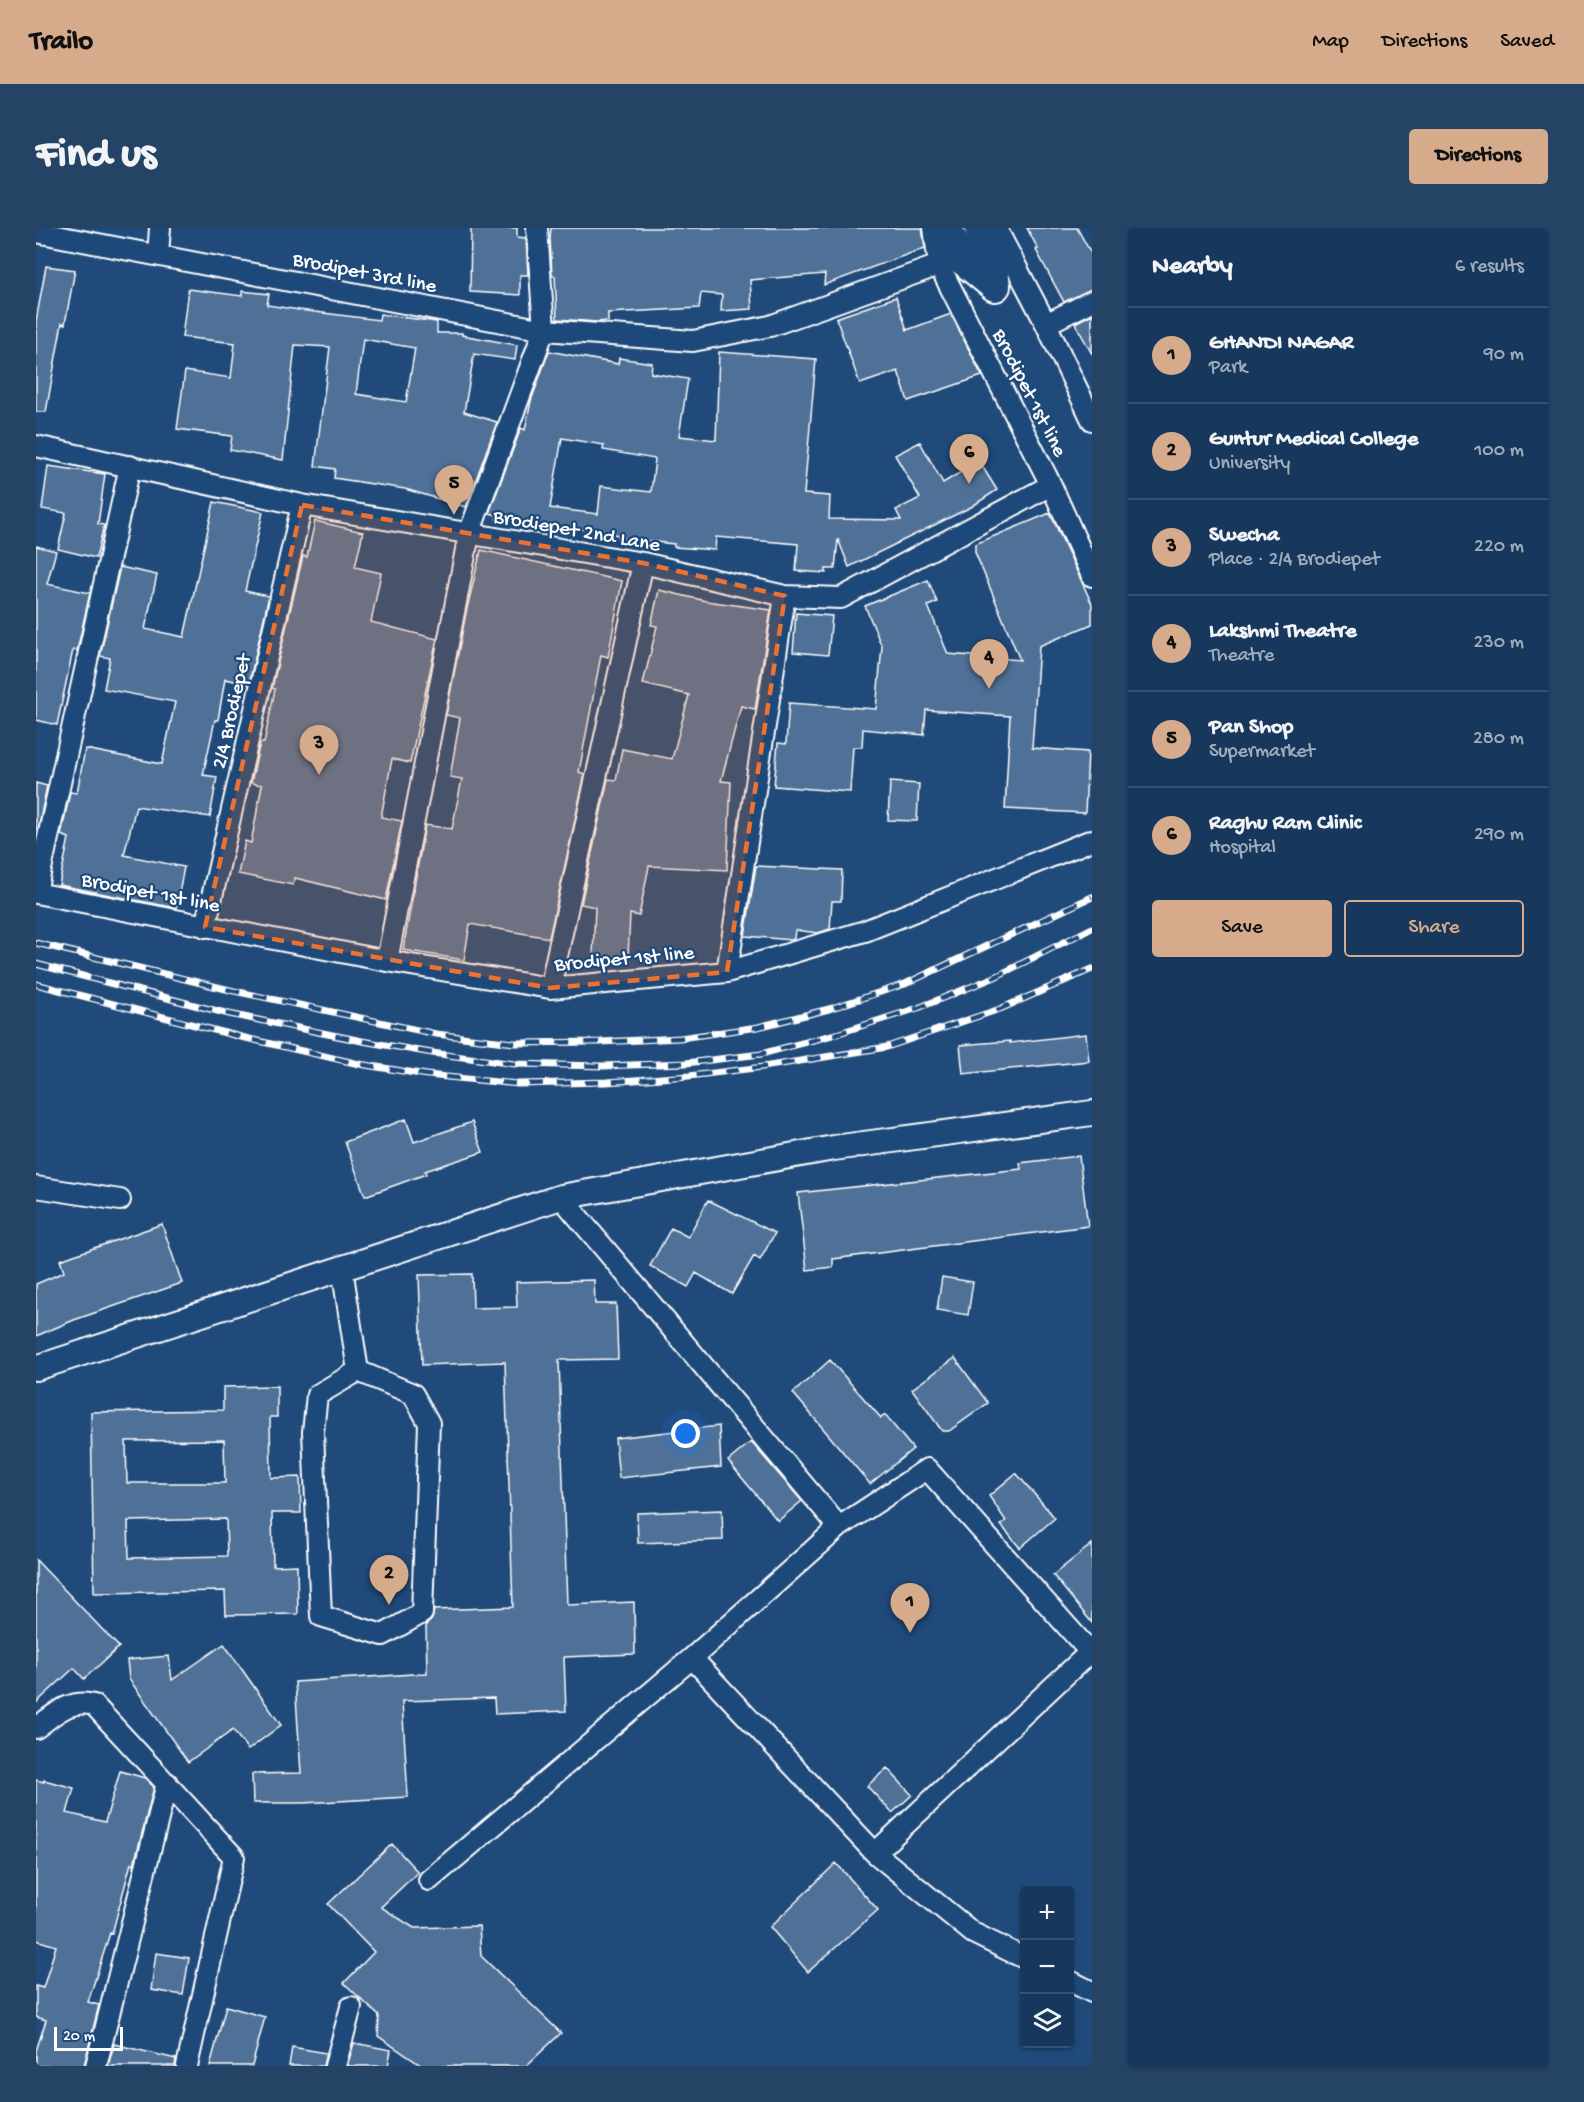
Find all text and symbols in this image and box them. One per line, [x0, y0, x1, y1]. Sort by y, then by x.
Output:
text: Trailo [30, 26, 93, 59]
text: Map [1312, 30, 1349, 55]
text: Directions [1382, 30, 1467, 55]
text: Saved [1500, 30, 1554, 55]
button: Directions [1409, 129, 1548, 184]
text: Find us [36, 132, 156, 181]
street label: Brodipet 3rd line [289, 248, 440, 301]
text: Nearby [1152, 252, 1233, 283]
text: 6 results [1455, 256, 1524, 279]
street label: Brodipet 1st line [984, 324, 1071, 463]
text: GHANDI NAGAR [1209, 331, 1353, 357]
text: 1 [1167, 344, 1176, 367]
text: 90 m [1484, 344, 1524, 367]
text: Park [1209, 357, 1247, 380]
text: Guntur Medical College [1209, 427, 1418, 453]
pin: 6 [950, 434, 988, 484]
text: 2 [1167, 440, 1176, 463]
text: 100 m [1474, 440, 1524, 463]
text: University [1209, 453, 1290, 476]
pin: 5 [434, 466, 474, 515]
street label: Brodiepet 2nd Lane [490, 505, 663, 560]
text: Swecha [1209, 523, 1279, 549]
text: 3 [1166, 536, 1177, 559]
text: 220 m [1474, 536, 1524, 559]
text: Place · 2/4 Brodiepet [1209, 549, 1380, 572]
text: Lakshmi Theatre [1209, 619, 1357, 645]
text: 4 [1167, 632, 1176, 655]
text: 230 m [1474, 632, 1524, 655]
pin: 4 [970, 640, 1008, 689]
text: Theatre [1209, 645, 1274, 668]
street label: 2/4 Brodiepet [208, 650, 259, 771]
text: Pan Shop [1209, 715, 1293, 741]
pin: 3 [300, 726, 338, 775]
text: 5 [1166, 728, 1177, 751]
text: 280 m [1473, 728, 1524, 751]
text: Supermarket [1209, 741, 1315, 764]
text: Raghu Ram Clinic [1209, 811, 1361, 837]
text: 6 [1166, 824, 1177, 847]
text: 290 m [1474, 824, 1524, 847]
text: Hospital [1209, 837, 1276, 860]
street label: Brodipet 1st line [78, 869, 223, 920]
button: Save [1152, 900, 1332, 957]
button: Share [1344, 900, 1524, 957]
street label: Brodipet 1st line [552, 942, 696, 979]
your location [671, 1419, 700, 1448]
pin: 2 [370, 1556, 408, 1605]
pin: 1 [890, 1584, 930, 1633]
map controls [1020, 1886, 1074, 2048]
button: + [1020, 1886, 1074, 1940]
button: − [1020, 1940, 1074, 1994]
button: layers [1020, 1994, 1074, 2048]
scale bar [54, 2024, 123, 2052]
text: 20 m [63, 2028, 95, 2047]

